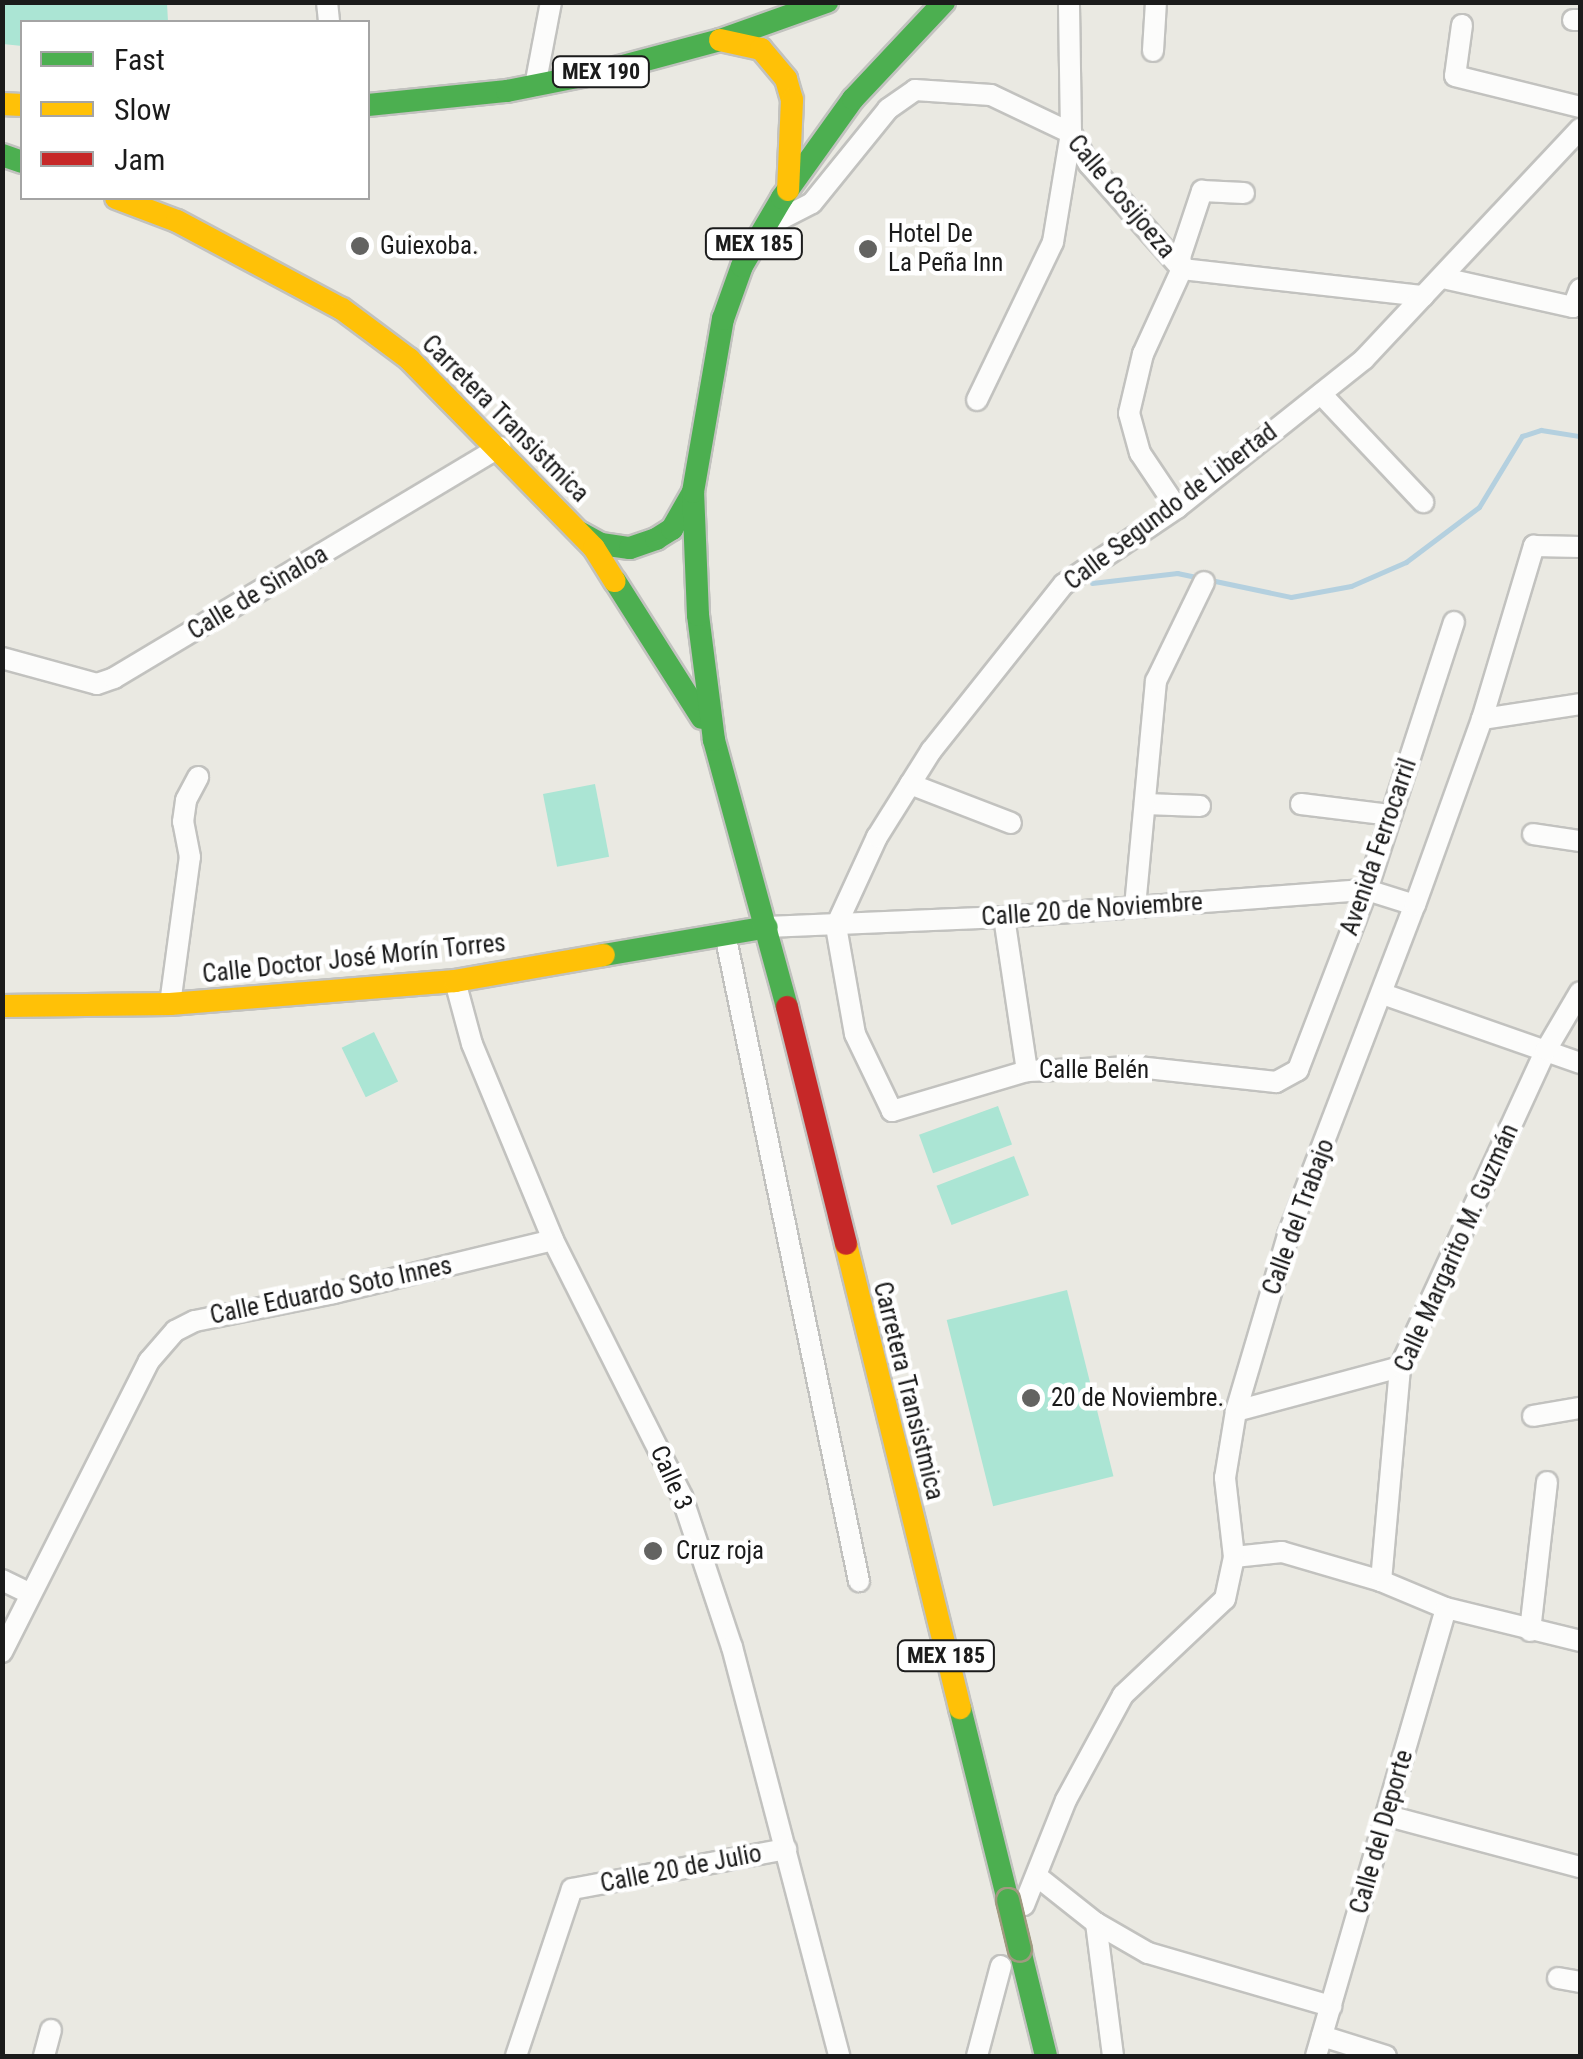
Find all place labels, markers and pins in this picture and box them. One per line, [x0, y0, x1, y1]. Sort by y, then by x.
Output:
place label: Hotel De La Peña Inn [888, 220, 1003, 279]
place label: Guiexoba. [380, 231, 478, 261]
marker: Guiexoba. [349, 235, 371, 257]
marker: Hotel De La Peña Inn [857, 238, 879, 260]
place label: 20 de Noviembre. [1051, 1383, 1224, 1413]
marker: 20 de Noviembre. [1020, 1387, 1042, 1409]
place label: Cruz roja [676, 1536, 764, 1566]
marker: Cruz roja [640, 1538, 666, 1564]

